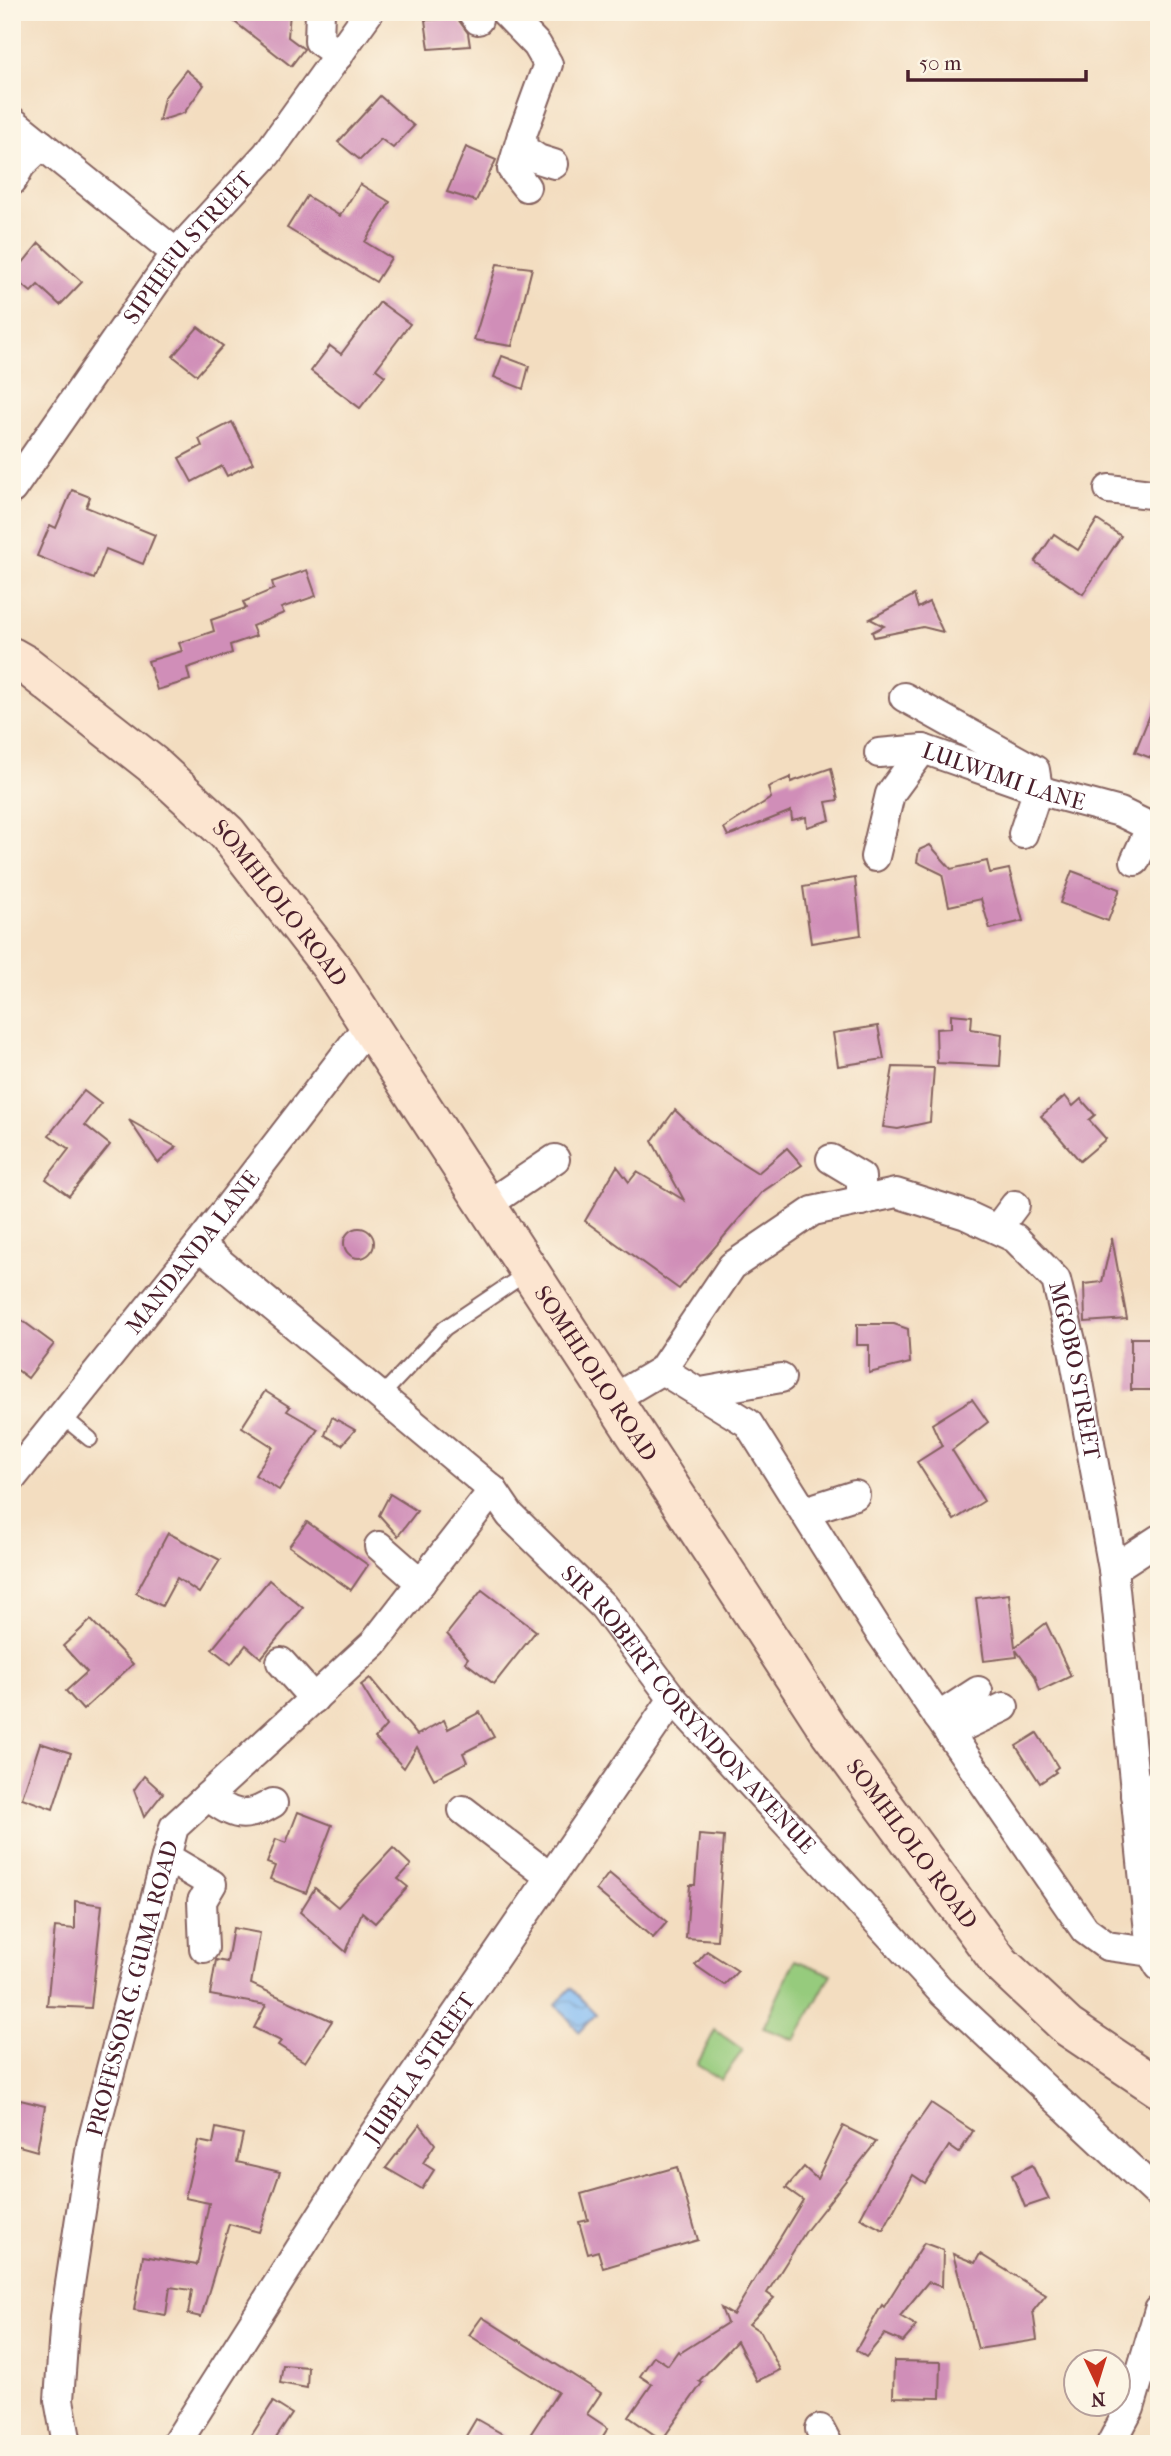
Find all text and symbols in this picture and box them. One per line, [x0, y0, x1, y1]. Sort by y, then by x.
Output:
scale bar [908, 38, 1087, 82]
text: 50 m [919, 51, 962, 75]
street label: SIPHEFU STREET [118, 165, 259, 329]
street label: LULWIMI LANE [919, 737, 1088, 816]
street label: SOMHLOLO ROAD [207, 814, 353, 992]
street label: MANDANDA LANE [120, 1165, 265, 1339]
street label: MGOBO STREET [1043, 1279, 1106, 1462]
street label: SOMHLOLO ROAD [529, 1281, 663, 1466]
street label: SIR ROBERT CORYNDON AVENUE [555, 1560, 821, 1859]
street label: SOMHLOLO ROAD [840, 1754, 983, 1934]
street label: PROFESSOR G. GUMA ROAD [81, 1837, 184, 2139]
street label: JUBELA STREET [357, 1987, 481, 2150]
north arrow [1062, 2348, 1132, 2418]
text: N [1090, 2387, 1106, 2410]

